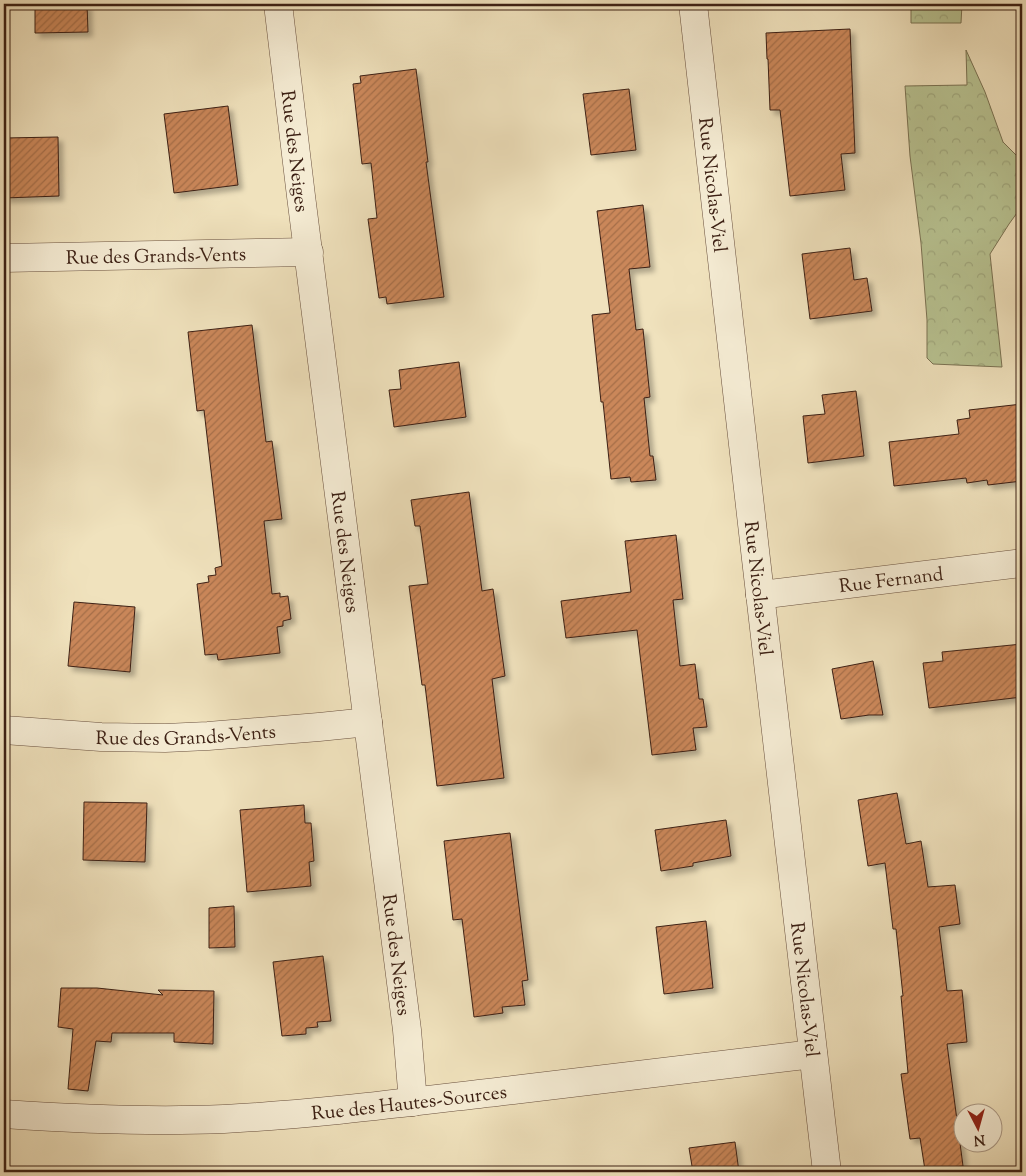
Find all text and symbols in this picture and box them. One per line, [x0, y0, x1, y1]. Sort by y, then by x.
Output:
street label: Rue des Neiges [272, 89, 314, 214]
street label: Rue Nicolas-Viel [690, 116, 732, 254]
street label: Rue des Grands-Vents [66, 242, 246, 273]
street label: Rue des Neiges [323, 490, 365, 615]
street label: Rue Nicolas-Viel [736, 520, 778, 657]
street label: Rue Fernand [838, 562, 945, 601]
street label: Rue des Grands-Vents [95, 720, 277, 754]
street label: Rue des Neiges [374, 892, 416, 1017]
street label: Rue Nicolas-Viel [782, 921, 825, 1059]
street label: Rue des Hautes-Sources [310, 1080, 508, 1129]
north arrow [954, 1104, 1004, 1154]
text: N [973, 1128, 986, 1149]

